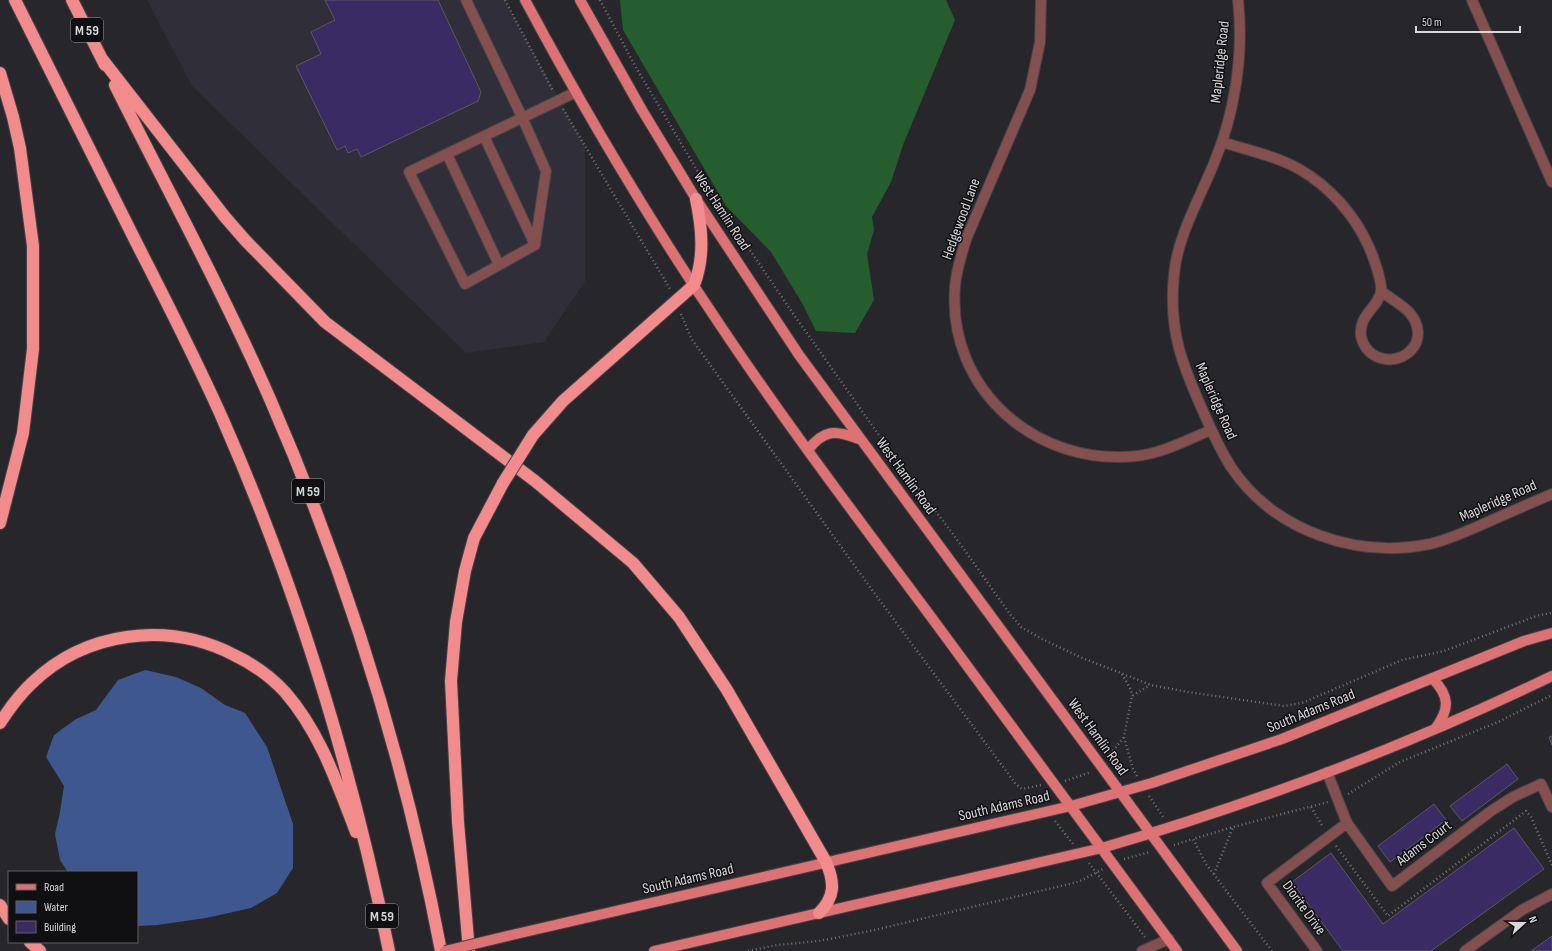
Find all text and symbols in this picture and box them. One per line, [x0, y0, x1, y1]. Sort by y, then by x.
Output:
scale bar [1416, 8, 1520, 34]
text: 50 m [1422, 15, 1442, 30]
road number: M 59 [71, 18, 103, 42]
street label: Mapleridge Road [1206, 20, 1234, 104]
street label: West Hamlin Road [689, 168, 755, 254]
street label: Hedgewood Lane [938, 176, 984, 262]
street label: Mapleridge Road [1191, 359, 1241, 443]
street label: West Hamlin Road [872, 434, 940, 518]
street label: Mapleridge Road [1456, 476, 1540, 526]
road number: M 59 [292, 479, 324, 503]
street label: South Adams Road [1264, 685, 1358, 737]
street label: West Hamlin Road [1064, 695, 1132, 779]
street label: South Adams Road [957, 786, 1051, 826]
street label: Adams Court [1392, 816, 1456, 871]
street label: South Adams Road [641, 859, 735, 899]
legend [8, 871, 138, 943]
street label: Diorite Drive [1278, 877, 1330, 939]
text: Road [44, 880, 64, 895]
text: Water [44, 900, 68, 915]
north arrow [1504, 903, 1544, 943]
road number: M 59 [366, 904, 398, 928]
text: N [1526, 915, 1540, 925]
text: Building [44, 920, 76, 935]

